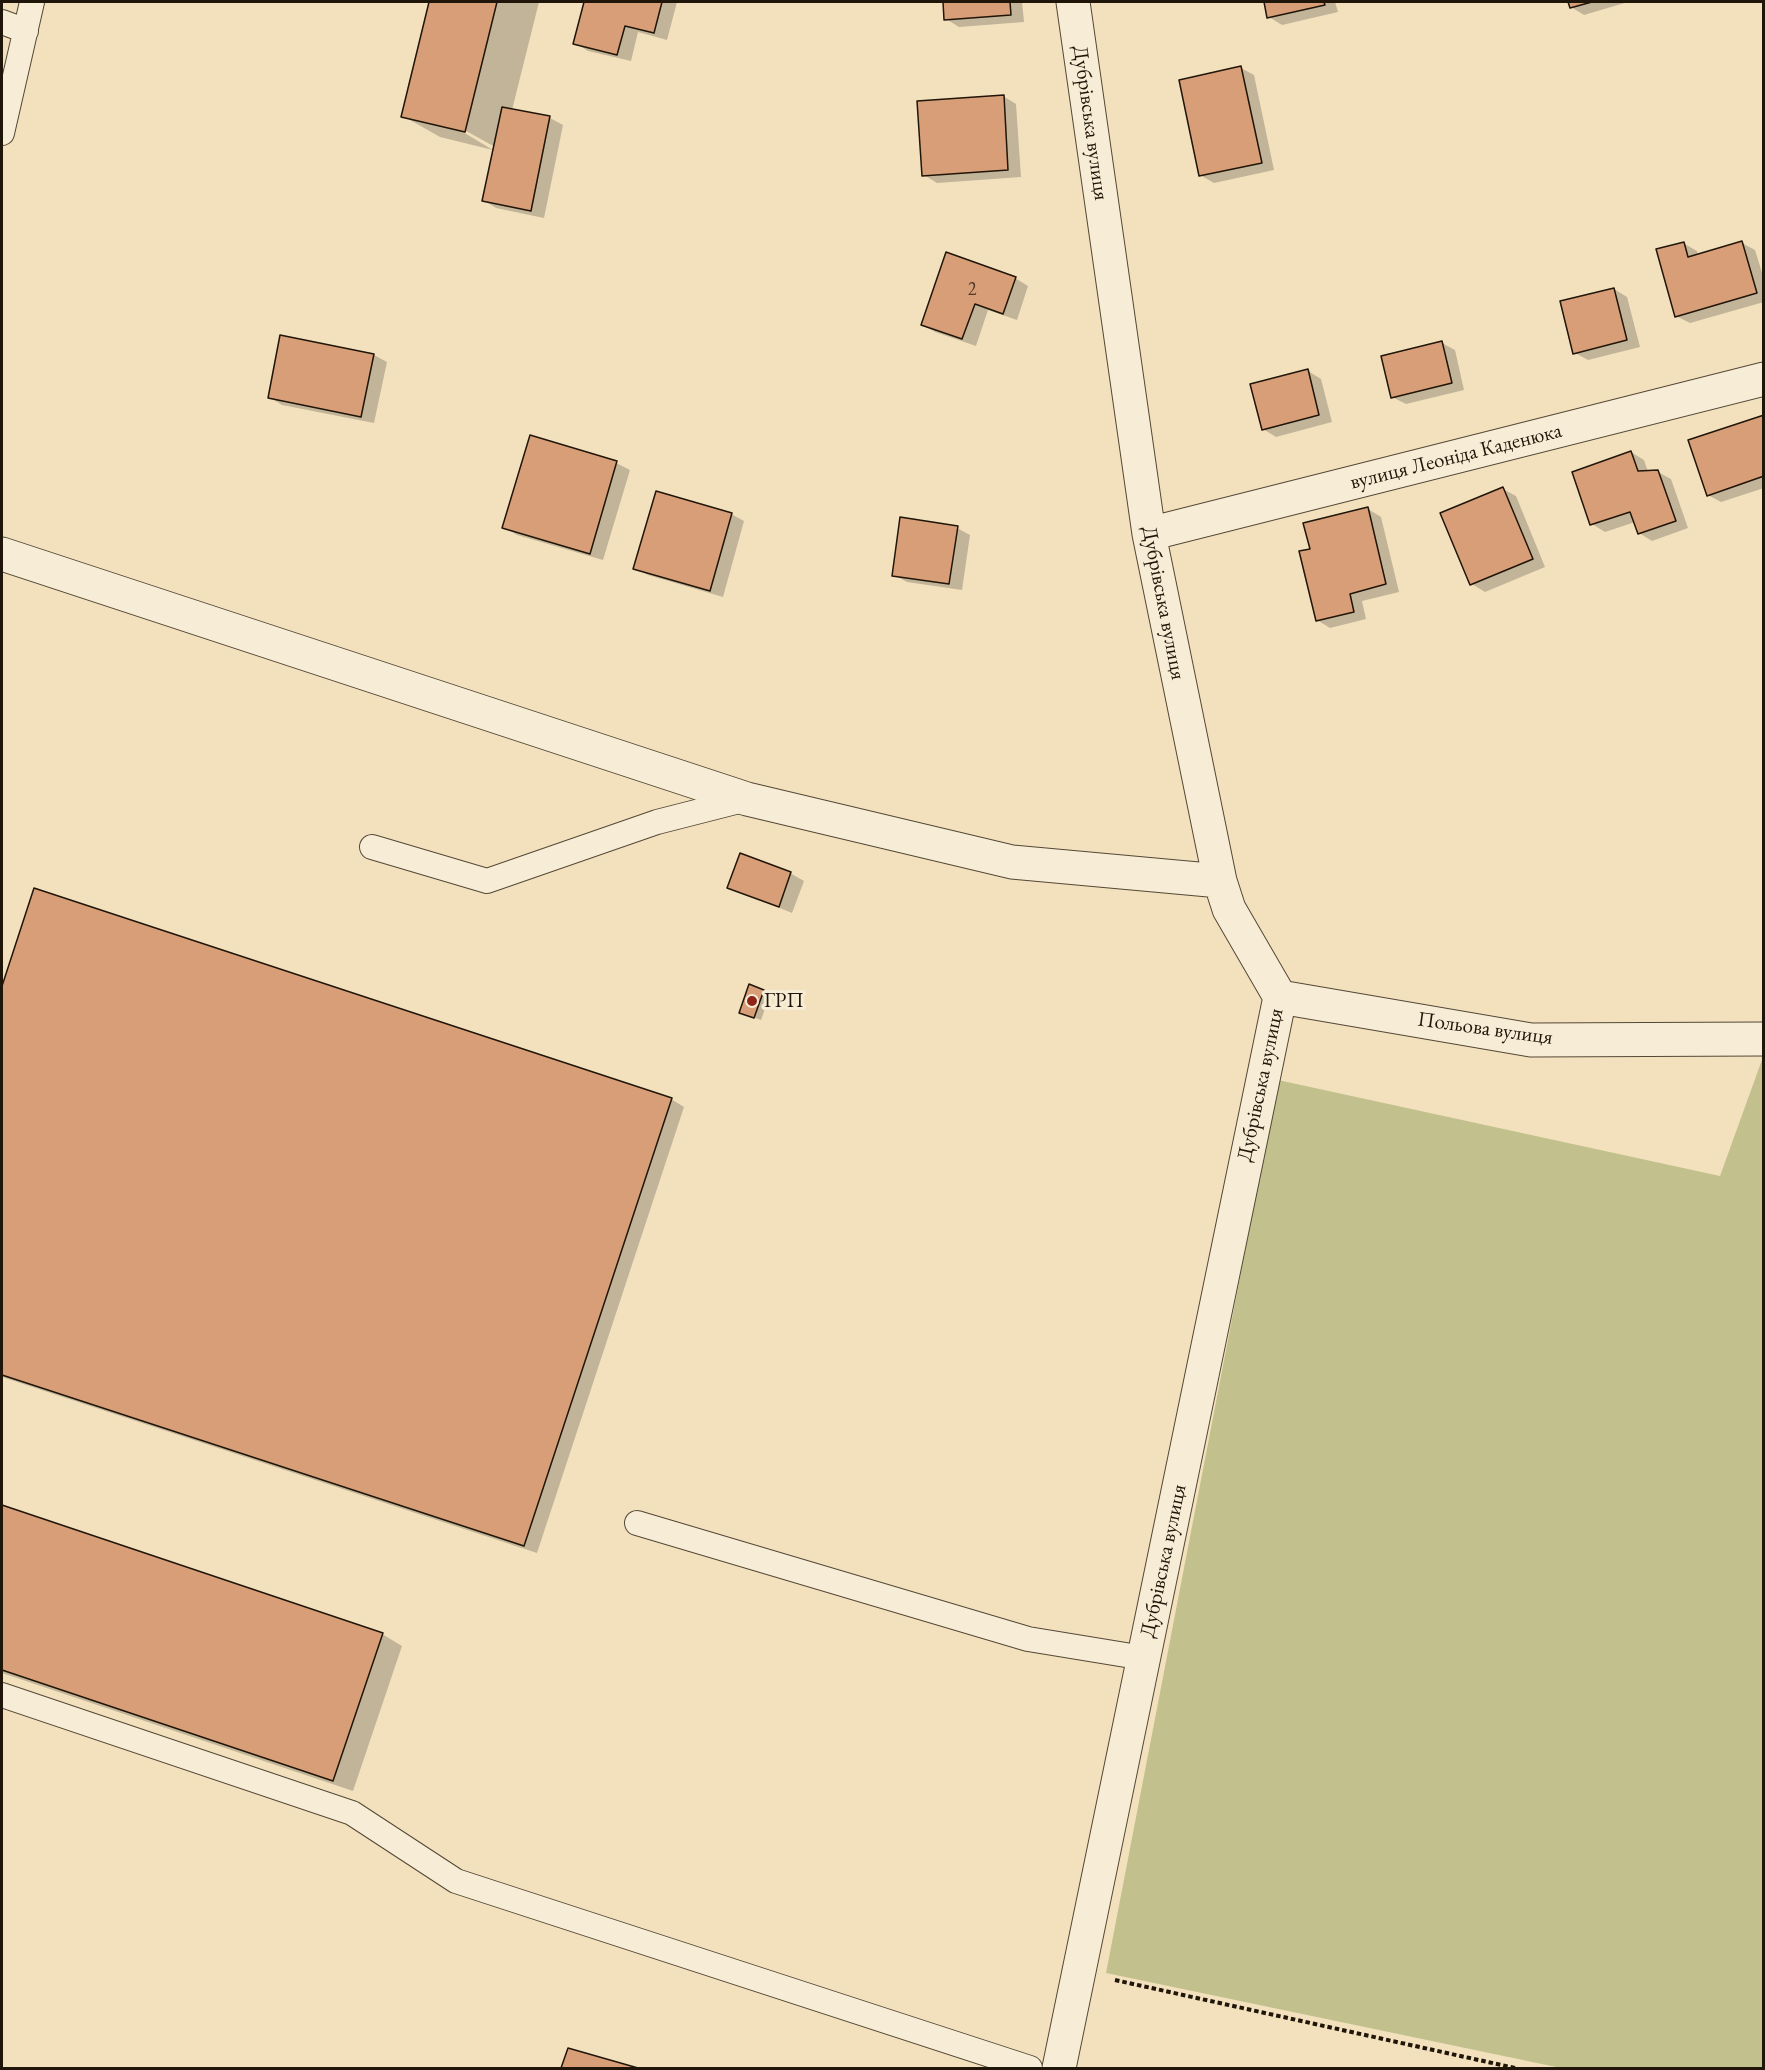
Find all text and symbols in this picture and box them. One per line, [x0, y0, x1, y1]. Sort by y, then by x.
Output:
street label: Дубрівська вулиця [1067, 44, 1113, 202]
house number: 2 [968, 279, 976, 301]
street label: вулиця Леоніда Каденюка [1348, 418, 1564, 496]
street label: Дубрівська вулиця [1136, 524, 1190, 682]
place label: ГРП [764, 988, 804, 1014]
marker: ГРП [745, 994, 759, 1008]
street label: Дубрівська вулиця [1232, 1006, 1290, 1164]
street label: Польова вулиця [1416, 1007, 1554, 1051]
street label: Дубрівська вулиця [1135, 1482, 1193, 1640]

